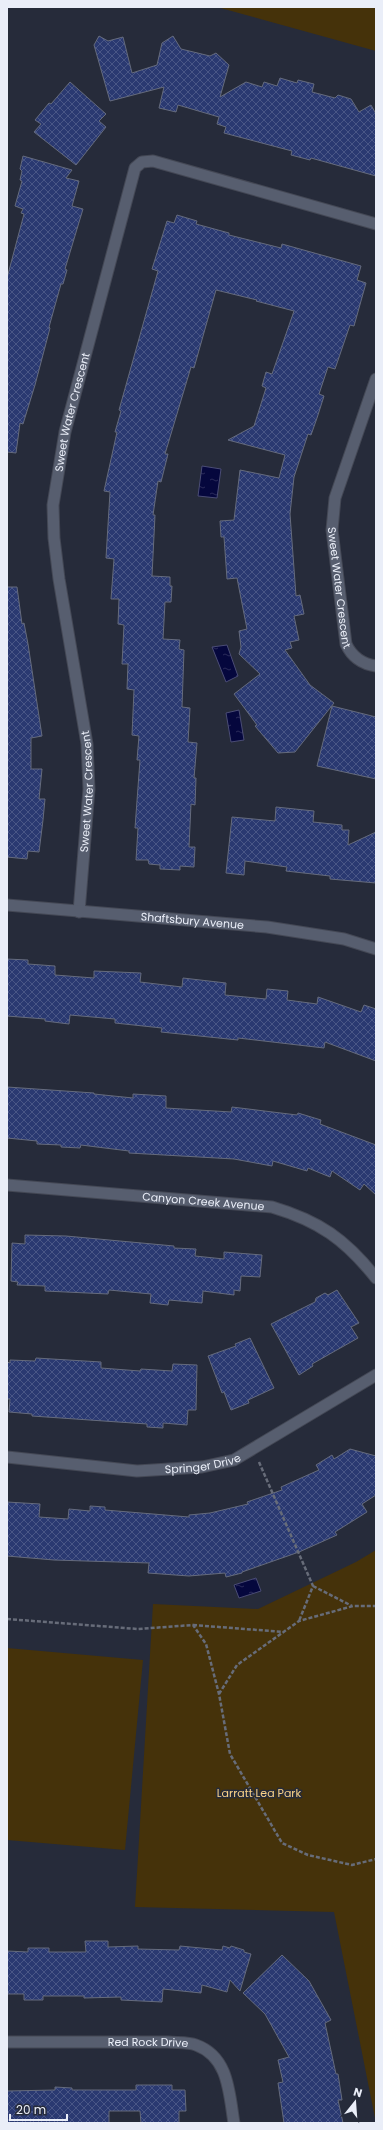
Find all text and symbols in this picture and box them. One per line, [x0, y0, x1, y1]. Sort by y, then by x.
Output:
street label: Sweet Water Crescent [51, 351, 94, 473]
street label: Sweet Water Crescent [324, 526, 355, 651]
street label: Sweet Water Crescent [76, 729, 97, 853]
street label: Shaftsbury Avenue [140, 908, 245, 933]
street label: Canyon Creek Avenue [142, 1188, 265, 1214]
street label: Springer Drive [164, 1450, 244, 1477]
park label: Larratt Lea Park [217, 1785, 301, 1801]
street label: Red Rock Drive [108, 2034, 189, 2051]
north arrow [335, 2082, 375, 2122]
text: N [352, 2084, 364, 2101]
scale bar [10, 2096, 67, 2122]
text: 20 m [16, 2101, 46, 2118]

